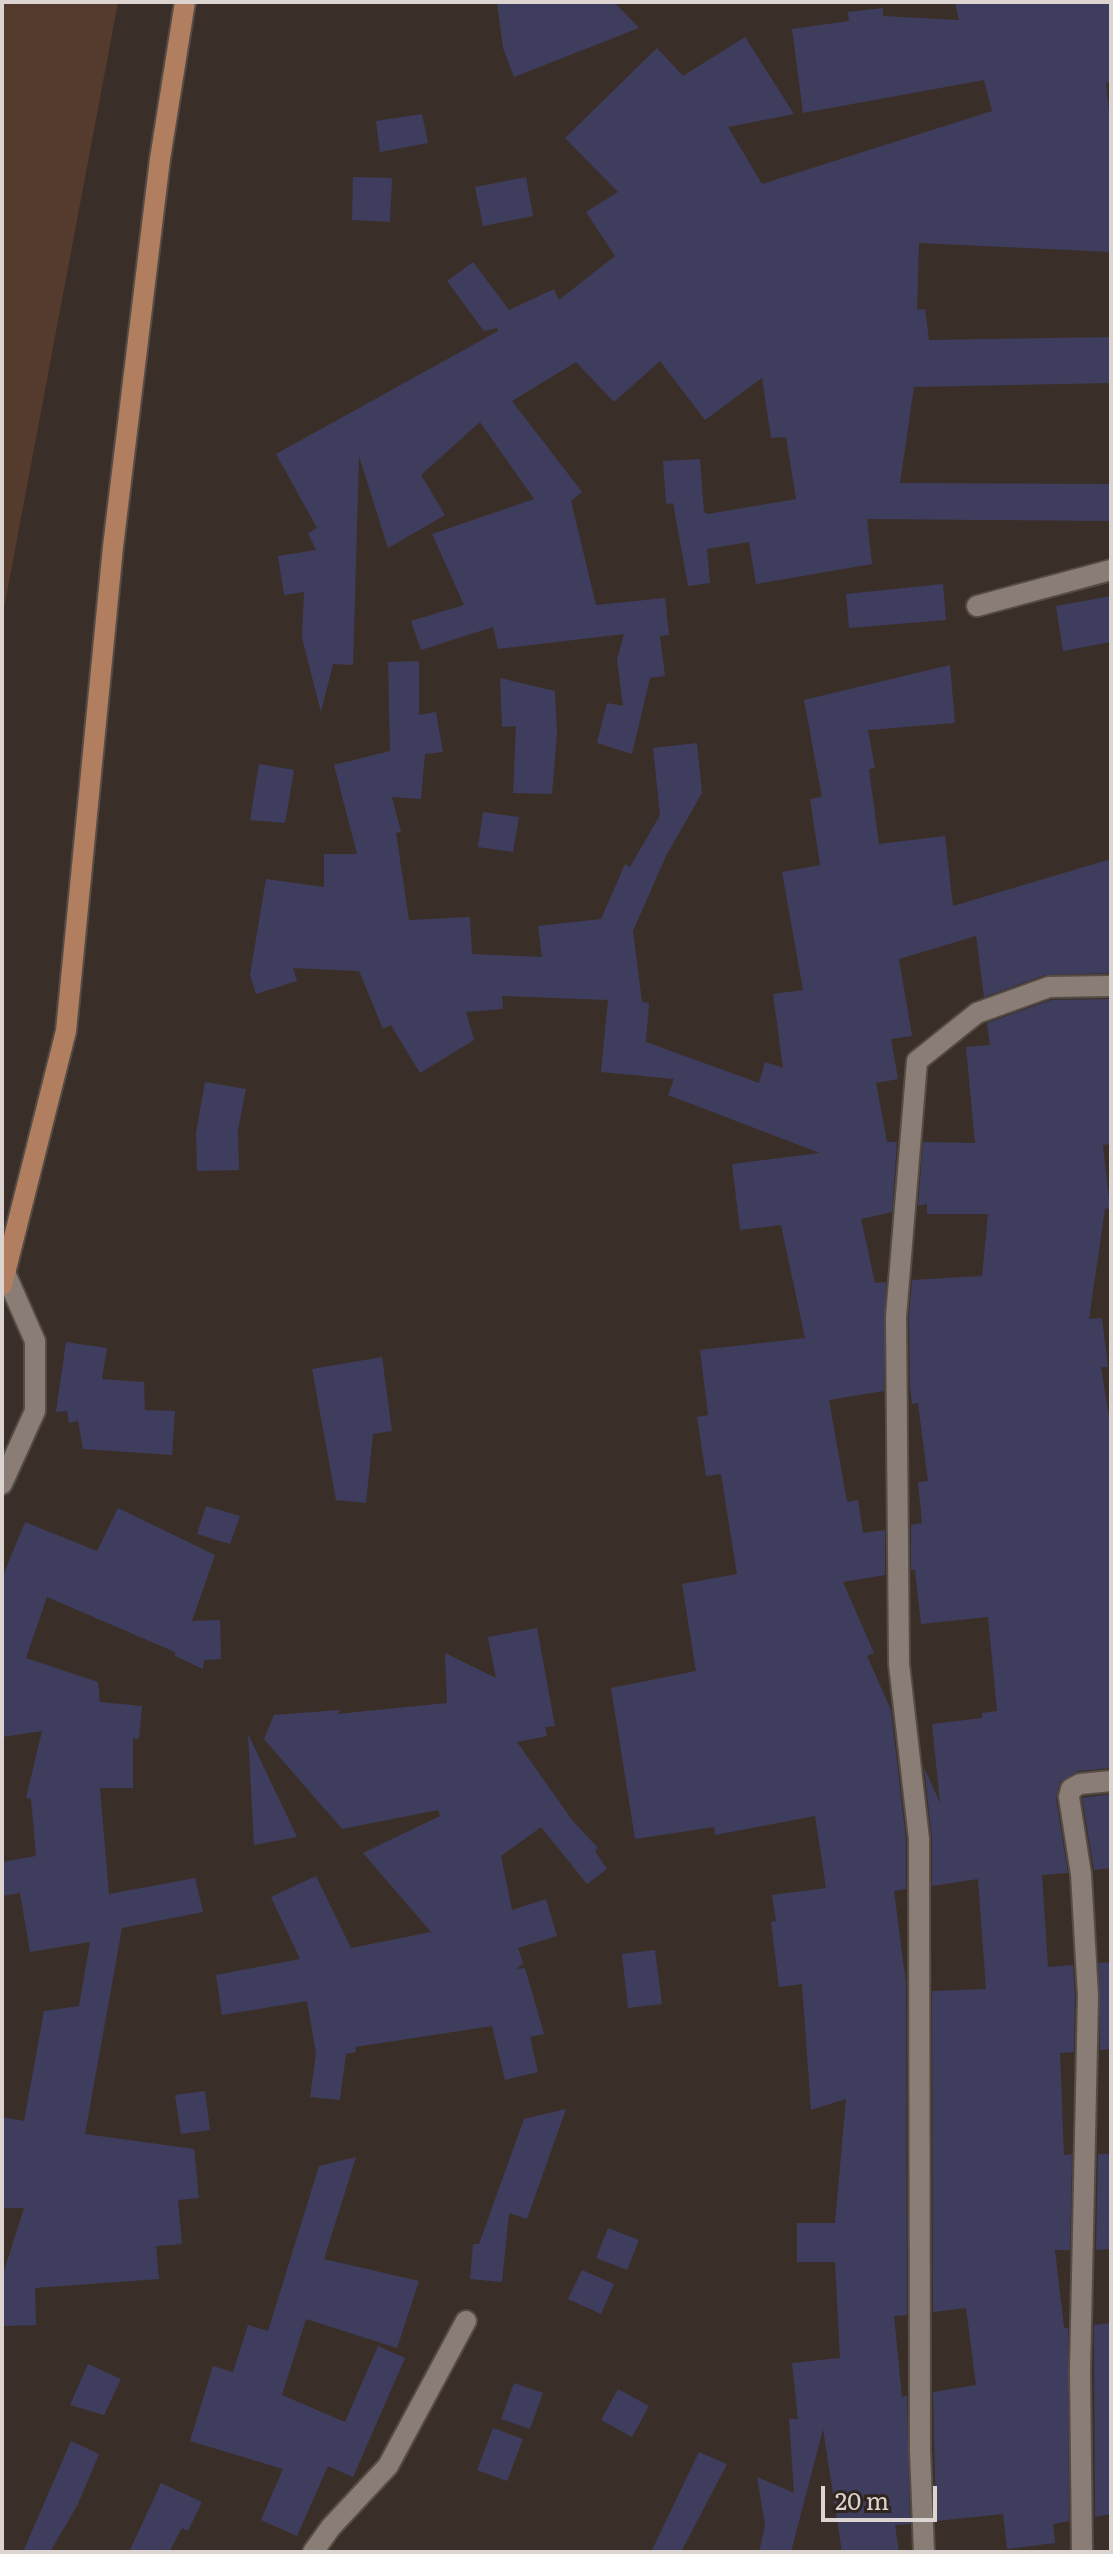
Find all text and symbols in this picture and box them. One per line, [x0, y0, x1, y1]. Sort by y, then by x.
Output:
scale bar [825, 2470, 941, 2520]
text: 20 m [835, 2482, 889, 2517]

